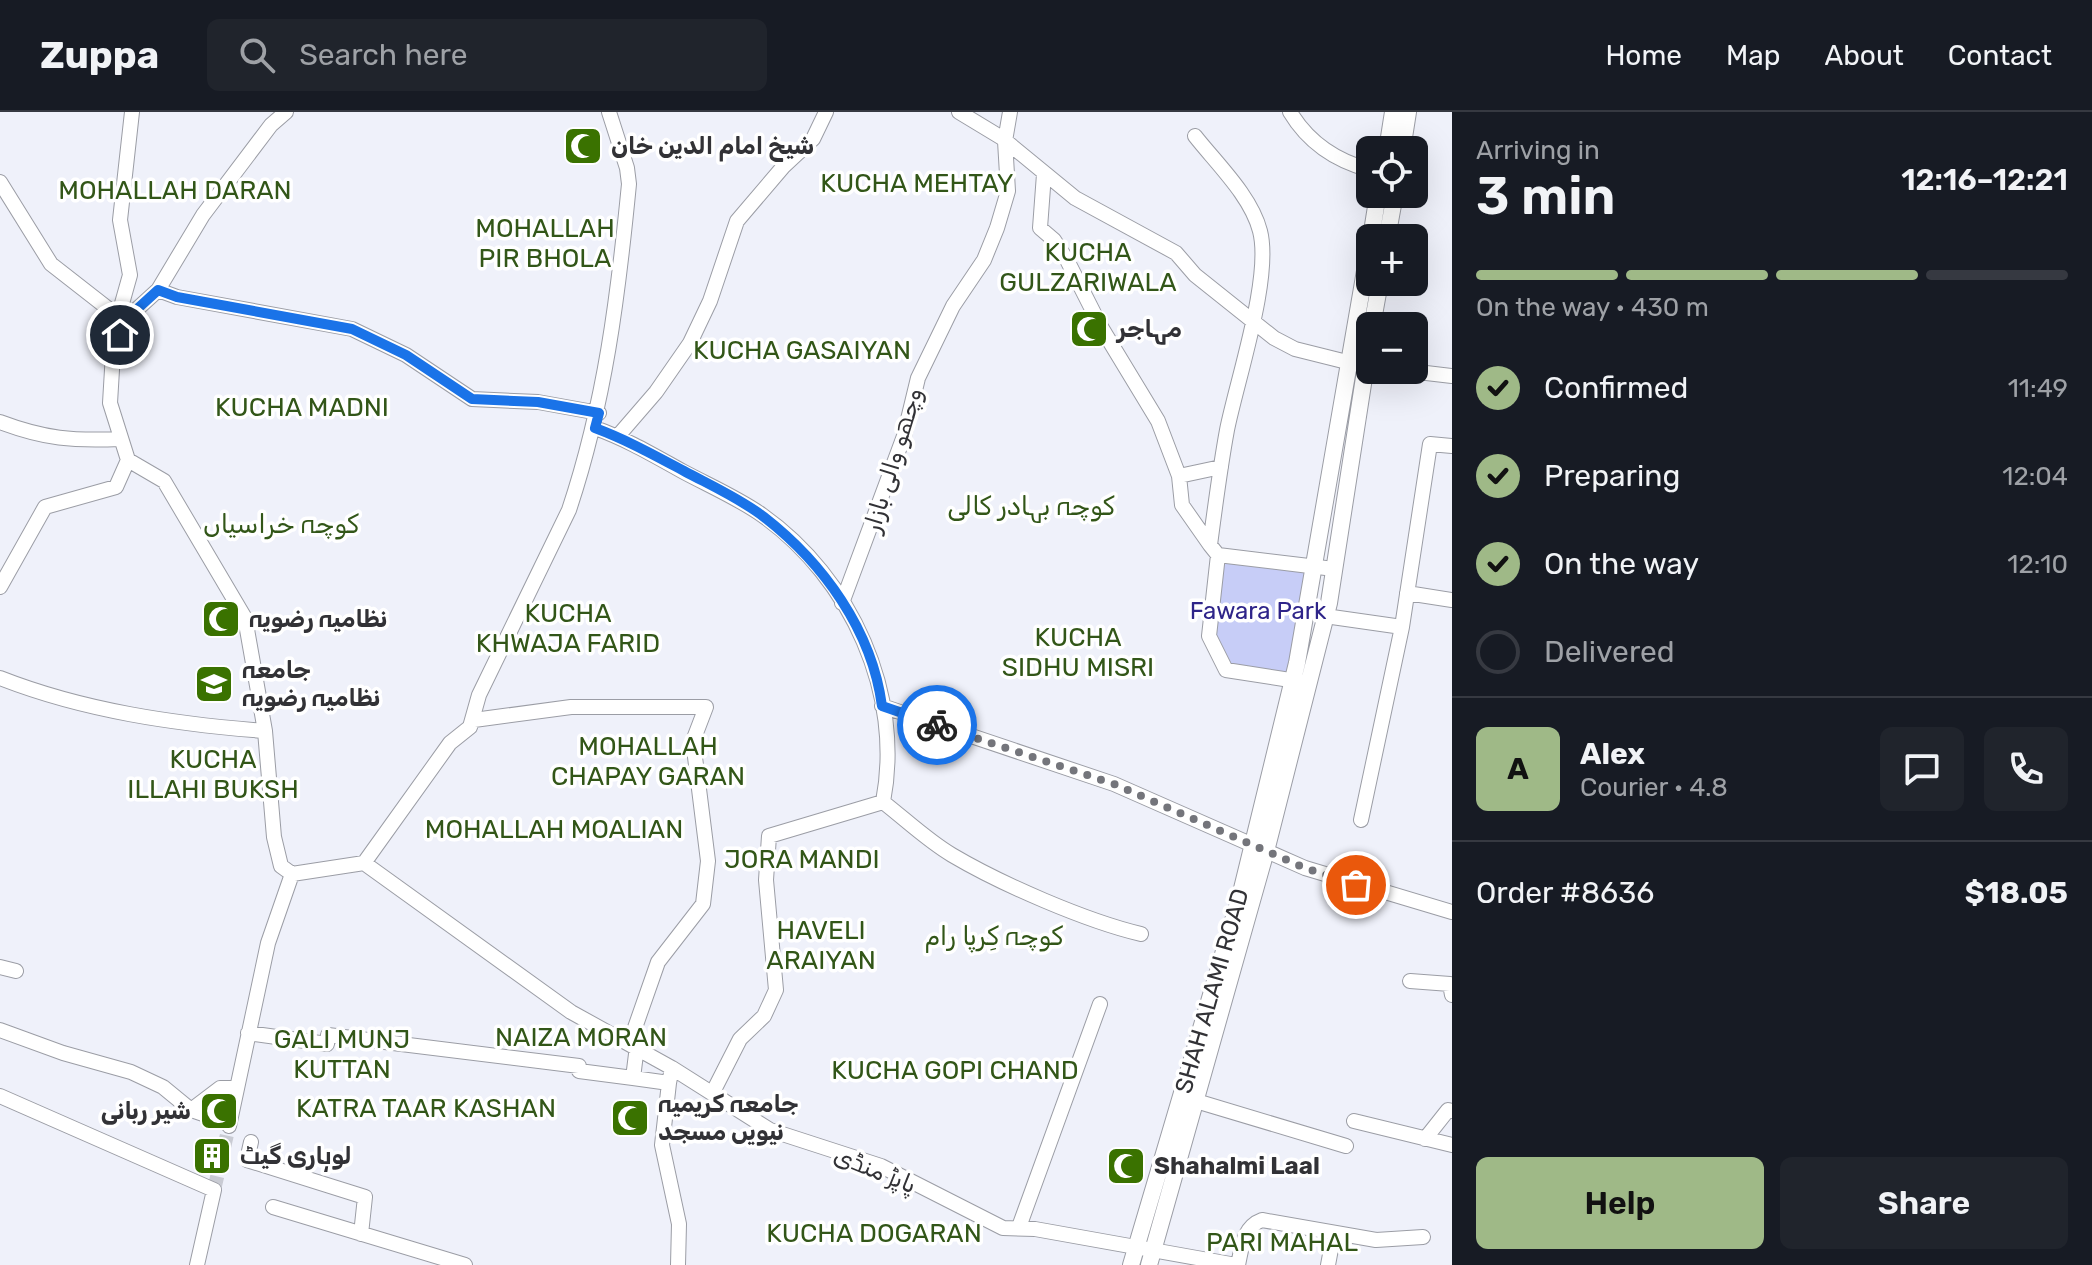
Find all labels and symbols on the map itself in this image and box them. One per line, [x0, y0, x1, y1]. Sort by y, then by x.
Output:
mosque icon: شیخ امام الدین خان [562, 125, 604, 167]
place label: شیخ امام الدین خان [611, 132, 814, 163]
district label: KUCHA MEHTAY [820, 168, 1014, 199]
district label: MOHALLAH DARAN [58, 175, 292, 206]
district label: MOHALLAH PIR BHOLA [475, 213, 615, 274]
district label: KUCHA GULZARIWALA [999, 237, 1177, 298]
pin [86, 301, 154, 369]
mosque icon: مہاجر [1068, 308, 1110, 350]
place label: مہاجر [1115, 315, 1182, 345]
district label: KUCHA GASAIYAN [693, 335, 911, 366]
street label: وچھو والی بازار [857, 384, 928, 538]
district label: KUCHA MADNI [215, 392, 389, 423]
district label: کوچہ بہادر کالی [947, 491, 1115, 523]
district label: کوچہ خراسیاں [203, 509, 359, 540]
park label: Fawara Park [1190, 597, 1327, 625]
mosque icon: نظامیہ رضویہ [200, 598, 242, 640]
district label: KUCHA KHWAJA FARID [476, 598, 660, 659]
place label: نظامیہ رضویہ [249, 605, 387, 633]
district label: KUCHA SIDHU MISRI [1002, 622, 1154, 683]
place label: جامعہ نظامیہ رضویہ [242, 656, 380, 712]
school or university icon: جامعہ نظامیہ رضویہ [193, 663, 235, 705]
courier [897, 685, 977, 765]
district label: MOHALLAH CHAPAY GARAN [551, 731, 745, 792]
district label: KUCHA ILLAHI BUKSH [127, 744, 299, 805]
district label: MOHALLAH MOALIAN [425, 814, 683, 845]
district label: JORA MANDI [724, 844, 880, 875]
pin [1322, 851, 1390, 919]
street label: SHAH ALAMI ROAD [1169, 885, 1255, 1097]
district label: HAVELI ARAIYAN [766, 915, 876, 976]
district label: کوچہ کِرپا رام [925, 921, 1064, 953]
district label: NAIZA MORAN [495, 1022, 667, 1053]
district label: GALI MUNJ KUTTAN [274, 1024, 410, 1085]
district label: KUCHA GOPI CHAND [831, 1055, 1079, 1086]
mosque icon: شیر ربانی [198, 1090, 240, 1132]
place label: جامعہ کریمیہ نیویں مسجد [658, 1090, 799, 1146]
district label: KATRA TAAR KASHAN [296, 1093, 556, 1124]
place label: شیر ربانی [101, 1097, 191, 1125]
mosque icon: جامعہ کریمیہ نیویں مسجد [609, 1097, 651, 1139]
building icon: لوہاری گیٹ [191, 1135, 233, 1177]
street label: پاپڑ منڈی [829, 1141, 920, 1201]
place label: لوہاری گیٹ [240, 1142, 352, 1172]
mosque icon: Shahalmi Laal [1105, 1145, 1147, 1187]
place label: Shahalmi Laal [1154, 1152, 1320, 1180]
district label: KUCHA DOGARAN [766, 1218, 982, 1249]
district label: PARI MAHAL [1206, 1227, 1358, 1258]

